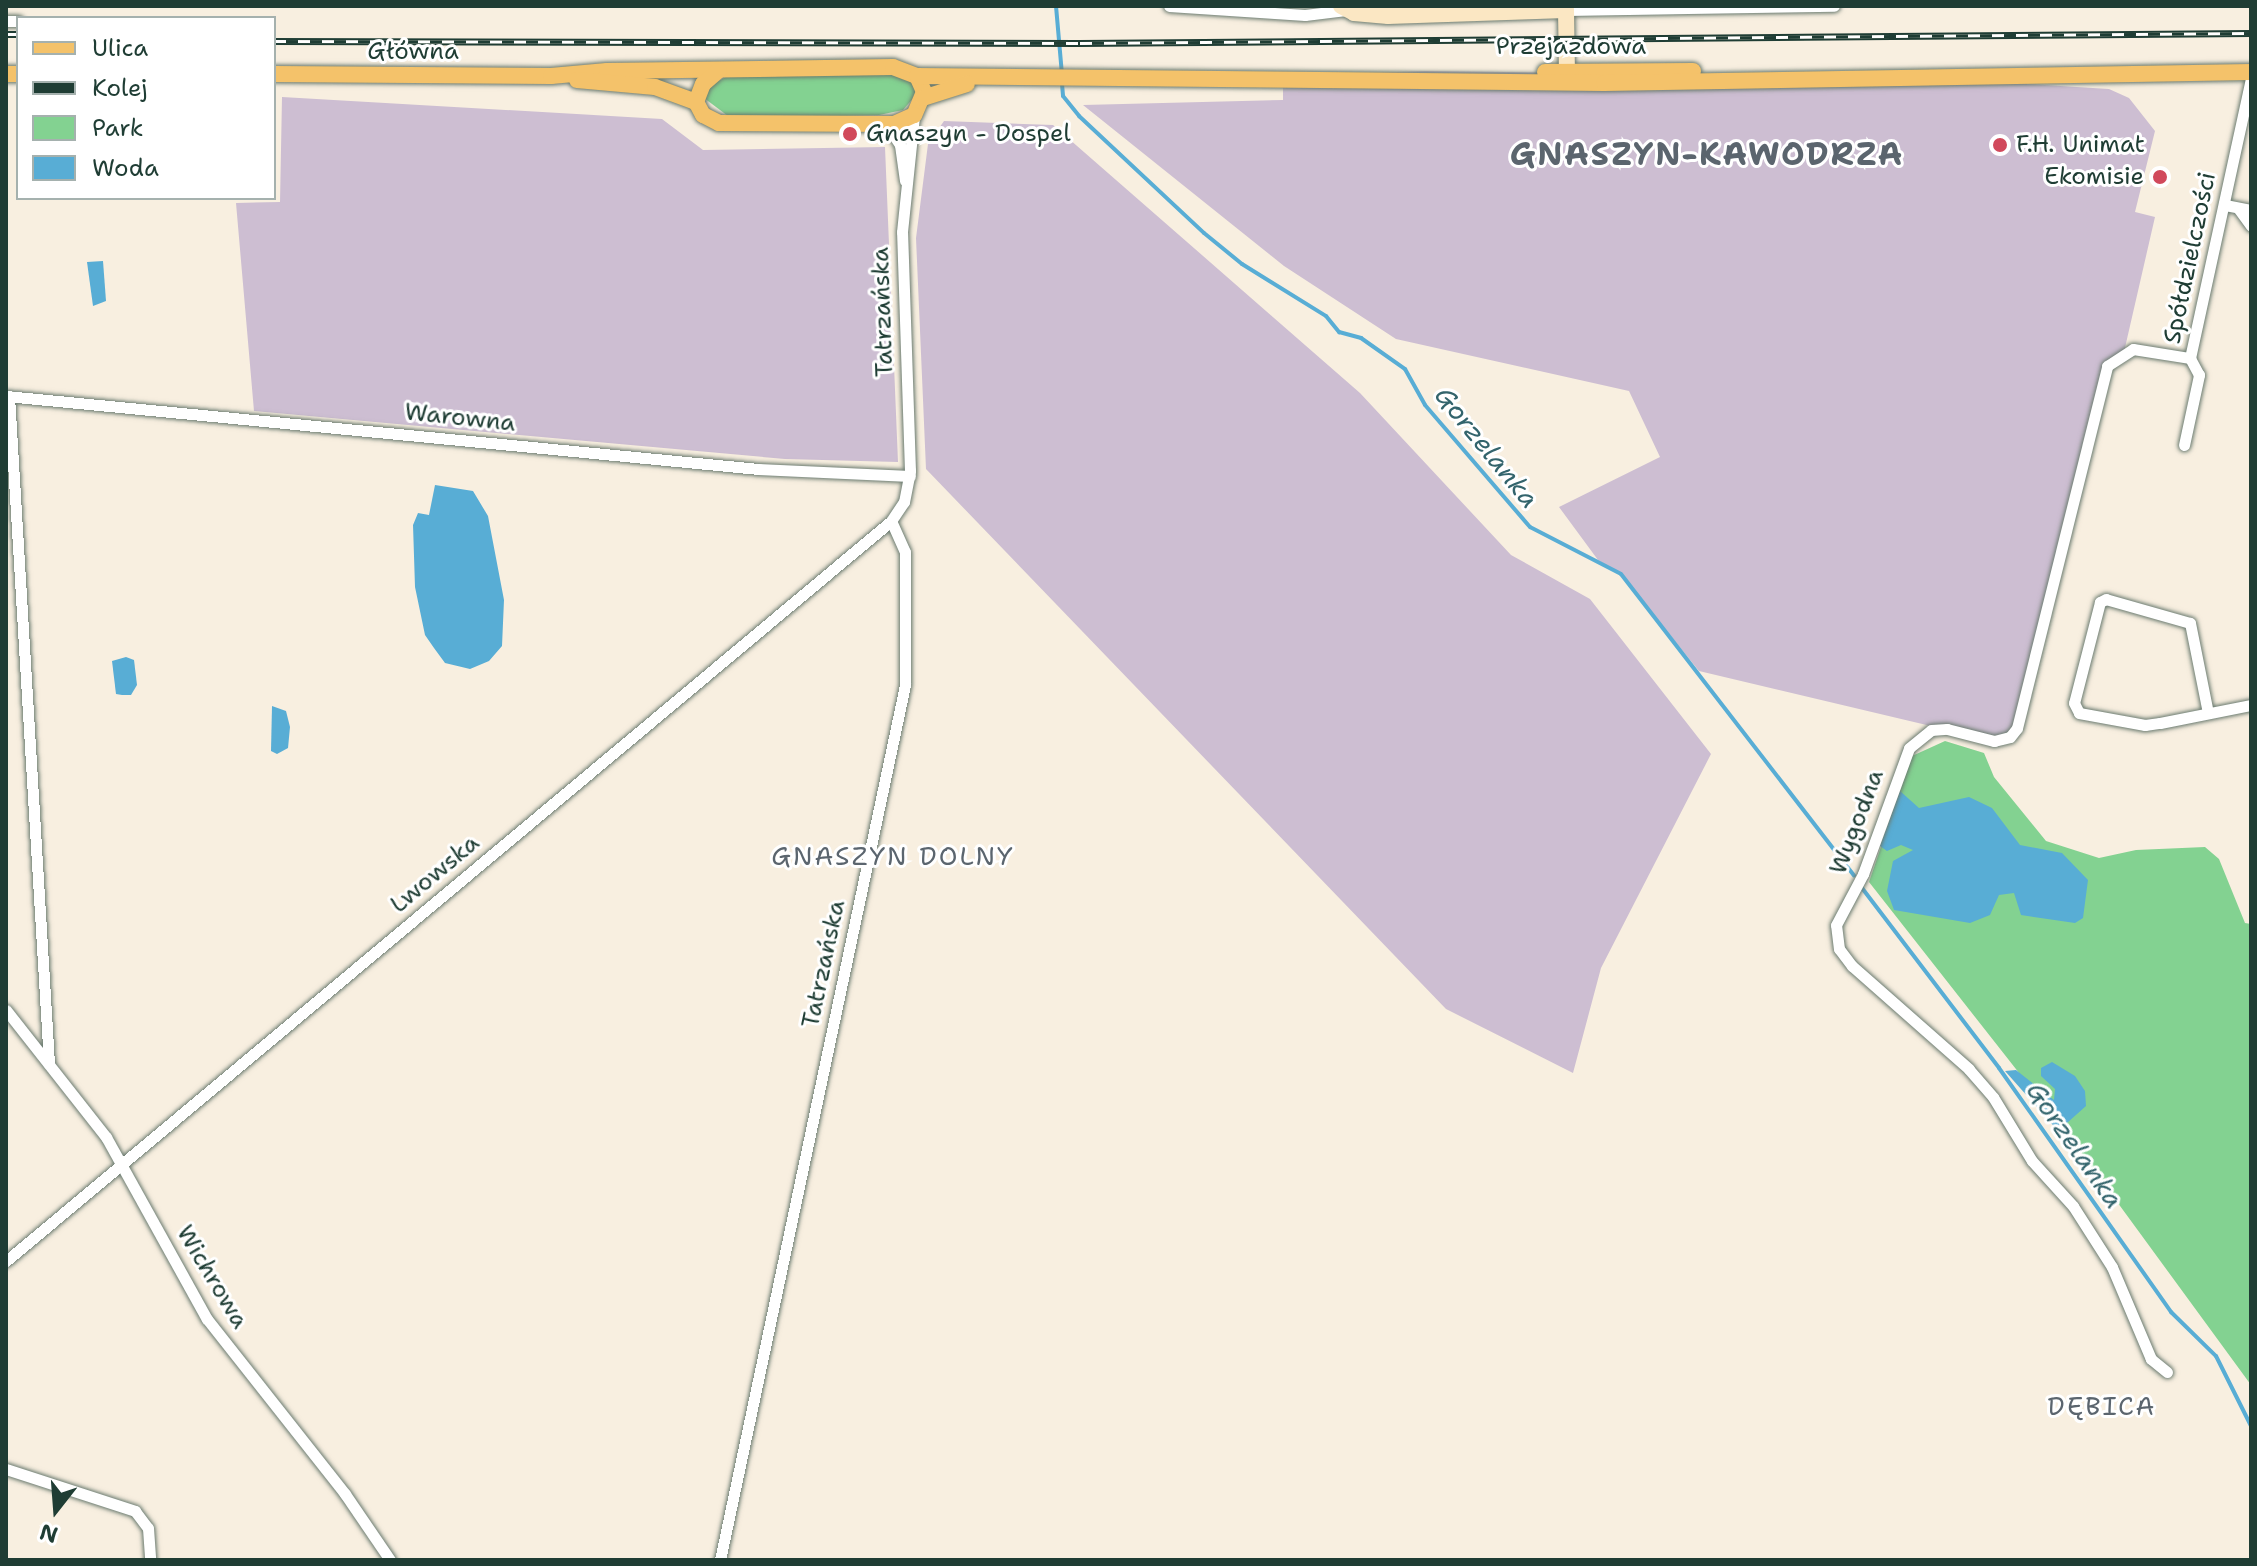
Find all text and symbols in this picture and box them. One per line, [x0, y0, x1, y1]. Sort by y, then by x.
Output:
legend [16, 16, 276, 200]
text: Ulica [92, 32, 148, 64]
street label: Przejazdowa [1496, 33, 1646, 61]
street label: Główna [367, 38, 459, 66]
text: Kolej [92, 72, 148, 104]
text: Park [92, 112, 144, 144]
place label: Gnaszyn - Dospel [866, 120, 1071, 148]
marker: Gnaszyn - Dospel [841, 125, 859, 143]
place label: F.H. Unimat [2016, 131, 2145, 159]
district label: GNASZYN-KAWODRZA [1510, 135, 1904, 173]
marker: F.H. Unimat [1991, 136, 2009, 154]
text: Woda [92, 152, 159, 184]
place label: Ekomisie [2044, 163, 2144, 191]
marker: Ekomisie [2151, 168, 2169, 186]
street label: Spółdzielczości [2158, 170, 2222, 346]
street label: Tatrzańska [866, 247, 900, 377]
water label: Gorzelanka [1429, 380, 1545, 514]
street label: Warowna [403, 398, 517, 438]
street label: Wygodna [1824, 766, 1890, 878]
street label: Lwowska [385, 829, 485, 919]
district label: GNASZYN DOLNY [771, 840, 1015, 872]
street label: Tatrzańska [796, 897, 852, 1031]
water label: Gorzelanka [2020, 1076, 2130, 1214]
street label: Wichrowa [170, 1220, 254, 1334]
district label: DĘBICA [2048, 1390, 2156, 1422]
north arrow [16, 1470, 96, 1550]
text: N [36, 1517, 61, 1550]

